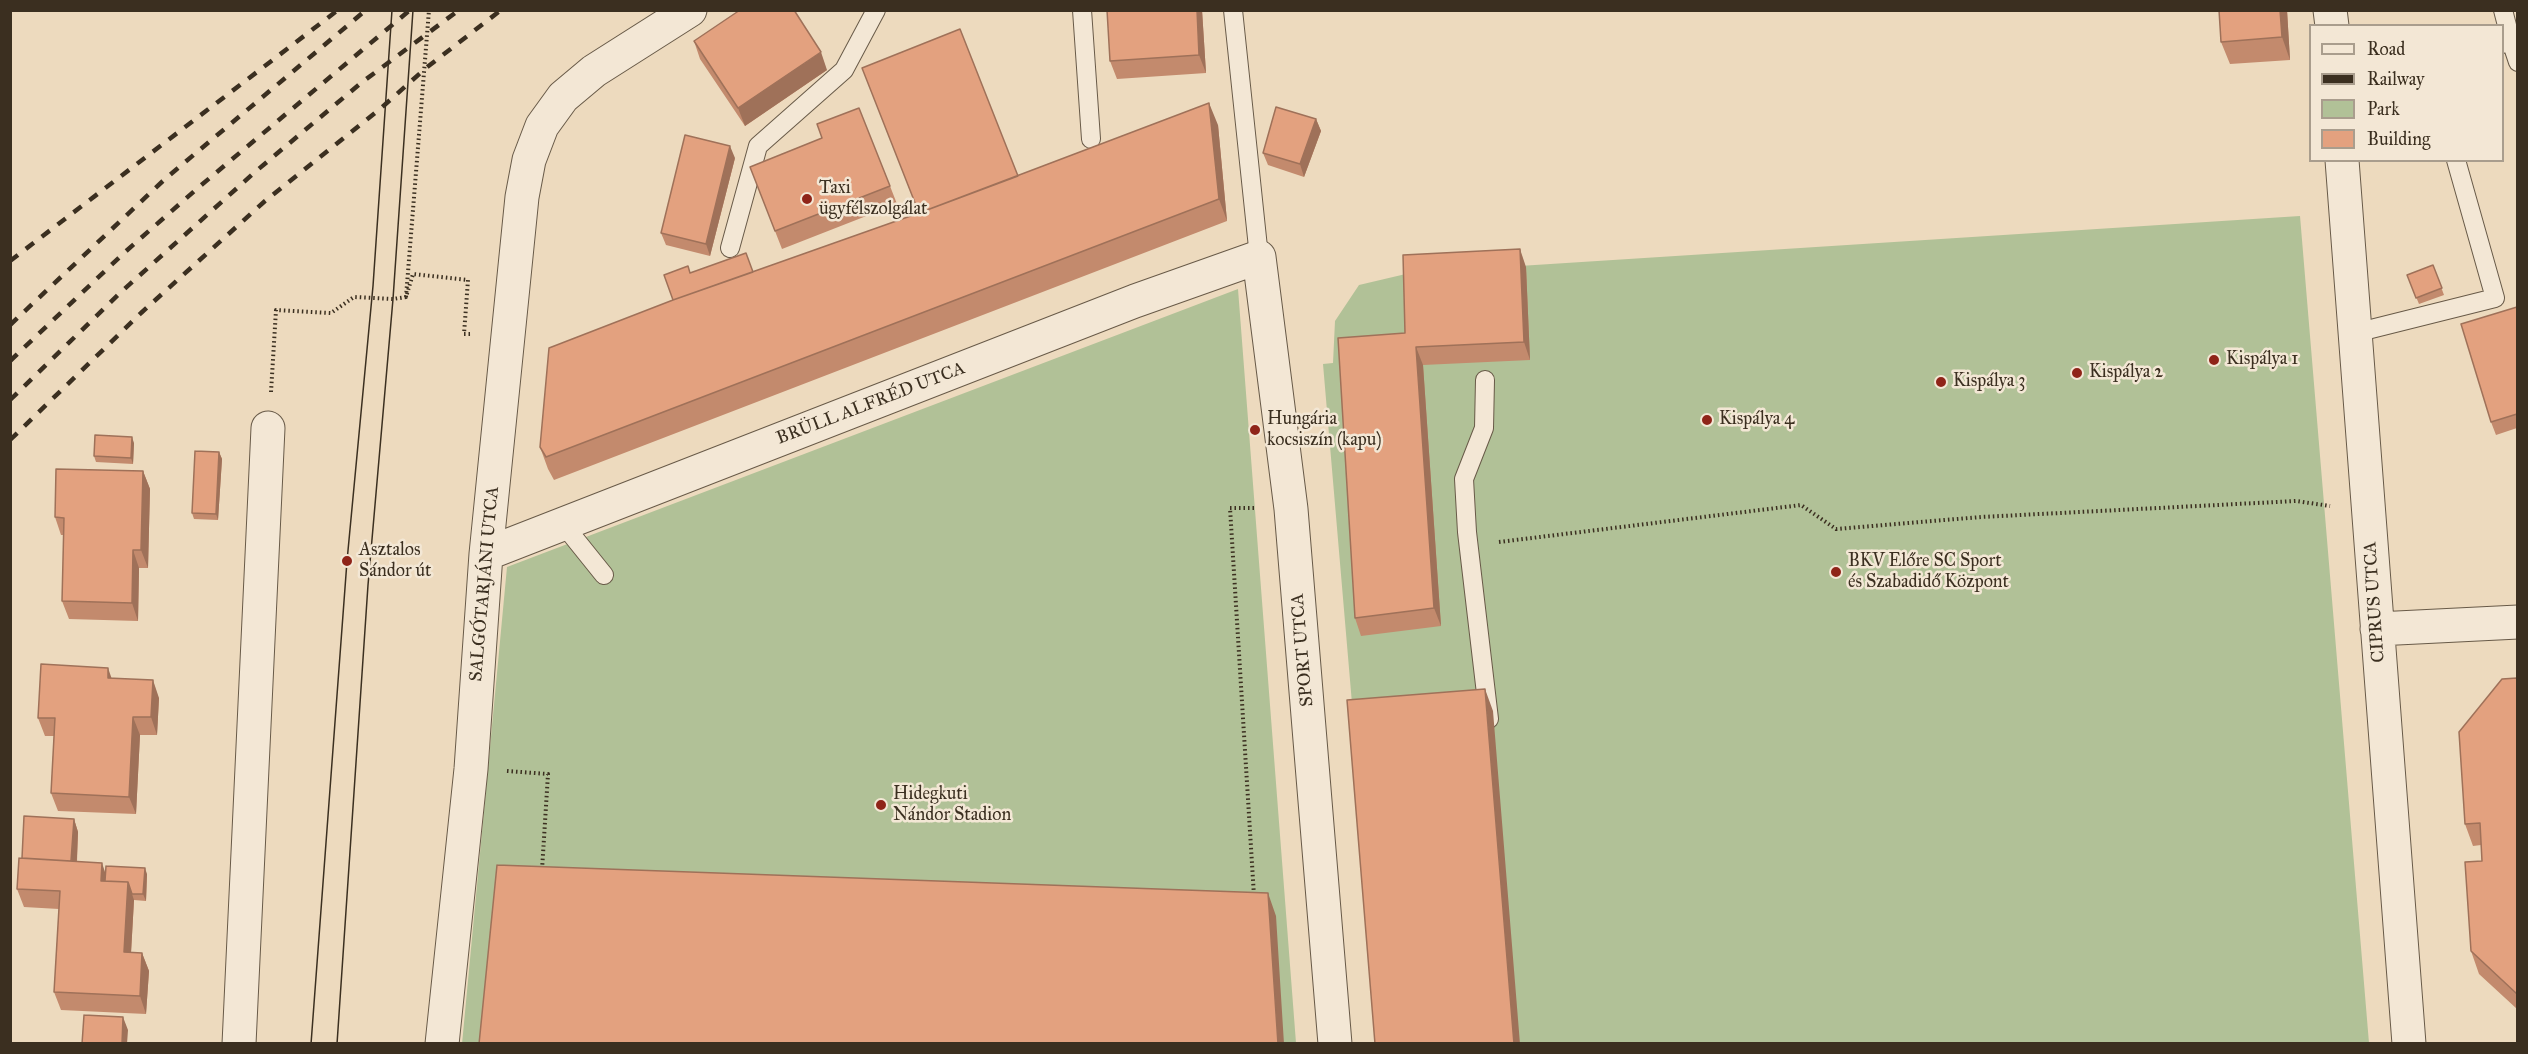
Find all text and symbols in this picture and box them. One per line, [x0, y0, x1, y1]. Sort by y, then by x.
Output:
legend [2309, 24, 2504, 162]
text: Road [2367, 38, 2405, 60]
text: Railway [2367, 68, 2424, 90]
text: Park [2367, 98, 2400, 120]
text: Building [2367, 128, 2430, 150]
place label: Taxi ügyfélszolgálat [819, 178, 927, 220]
marker: Taxi ügyfélszolgálat [800, 192, 814, 206]
place label: Kispálya 1 [2226, 349, 2298, 371]
marker: Kispálya 1 [2207, 353, 2221, 367]
street label: BRÜLL ALFRÉD UTCA [774, 358, 968, 450]
place label: Kispálya 2 [2089, 362, 2163, 384]
marker: Kispálya 2 [2070, 366, 2084, 380]
place label: Kispálya 3 [1953, 371, 2026, 393]
marker: Kispálya 3 [1934, 375, 1948, 389]
place label: Hungária kocsiszín (kapu) [1267, 409, 1382, 452]
place label: Kispálya 4 [1719, 409, 1794, 431]
marker: Kispálya 4 [1700, 413, 1714, 427]
marker: Hungária kocsiszín (kapu) [1248, 423, 1262, 437]
street label: SALGÓTARJÁNI UTCA [466, 485, 504, 683]
place label: Asztalos Sándor út [359, 540, 431, 582]
street label: CIPRUS UTCA [2360, 541, 2390, 663]
place label: BKV Előre SC Sport és Szabadidő Központ [1848, 551, 2009, 594]
marker: Asztalos Sándor út [340, 554, 354, 568]
marker: BKV Előre SC Sport és Szabadidő Központ [1829, 565, 1843, 579]
street label: SPORT UTCA [1287, 592, 1319, 708]
place label: Hidegkuti Nándor Stadion [893, 784, 1011, 826]
marker: Hidegkuti Nándor Stadion [874, 798, 888, 812]

